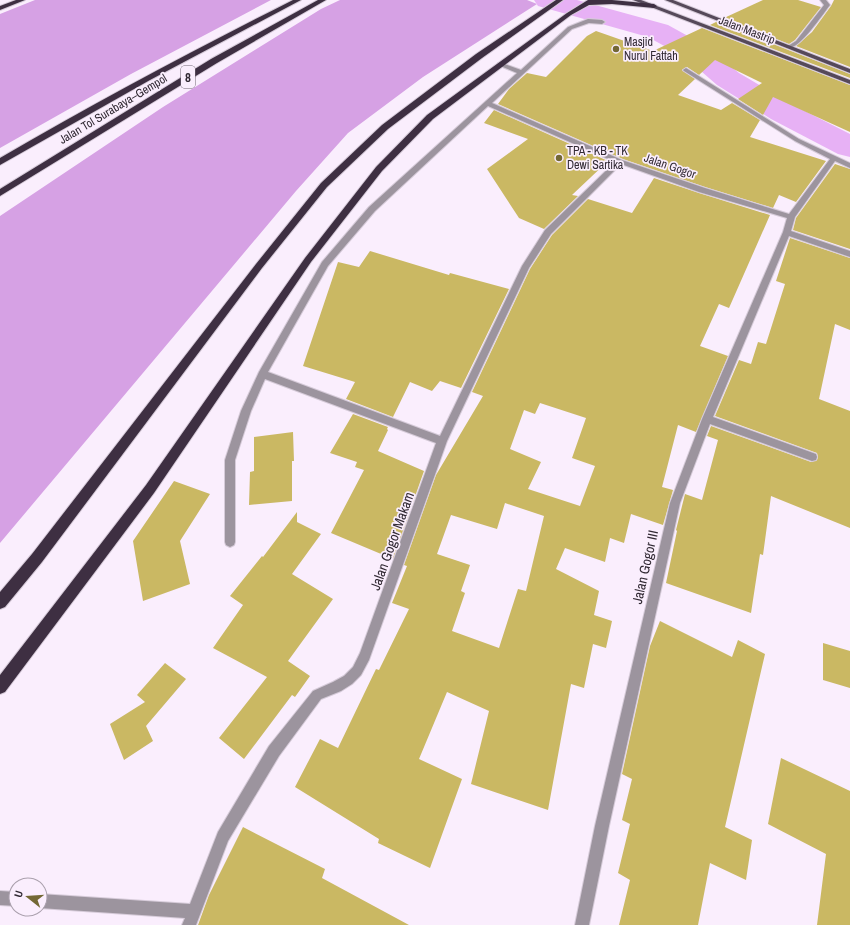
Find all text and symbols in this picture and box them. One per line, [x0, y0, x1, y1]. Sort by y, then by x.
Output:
street label: Jalan Mastrip [717, 12, 777, 48]
place label: Masjid Nurul Fattah [624, 34, 678, 64]
marker: Masjid Nurul Fattah [611, 44, 621, 54]
road number: 8 [181, 66, 195, 88]
street label: Jalan Tol Surabaya–Gempol [56, 70, 170, 148]
place label: TPA - KB - TK Dewi Sartika [567, 143, 628, 173]
street label: Jalan Gogor [642, 150, 699, 183]
marker: TPA - KB - TK Dewi Sartika [554, 153, 564, 163]
street label: Jalan Gogor Makam [366, 489, 418, 593]
street label: Jalan Gogor III [628, 528, 662, 606]
north arrow [8, 877, 48, 917]
text: U [11, 889, 26, 899]

